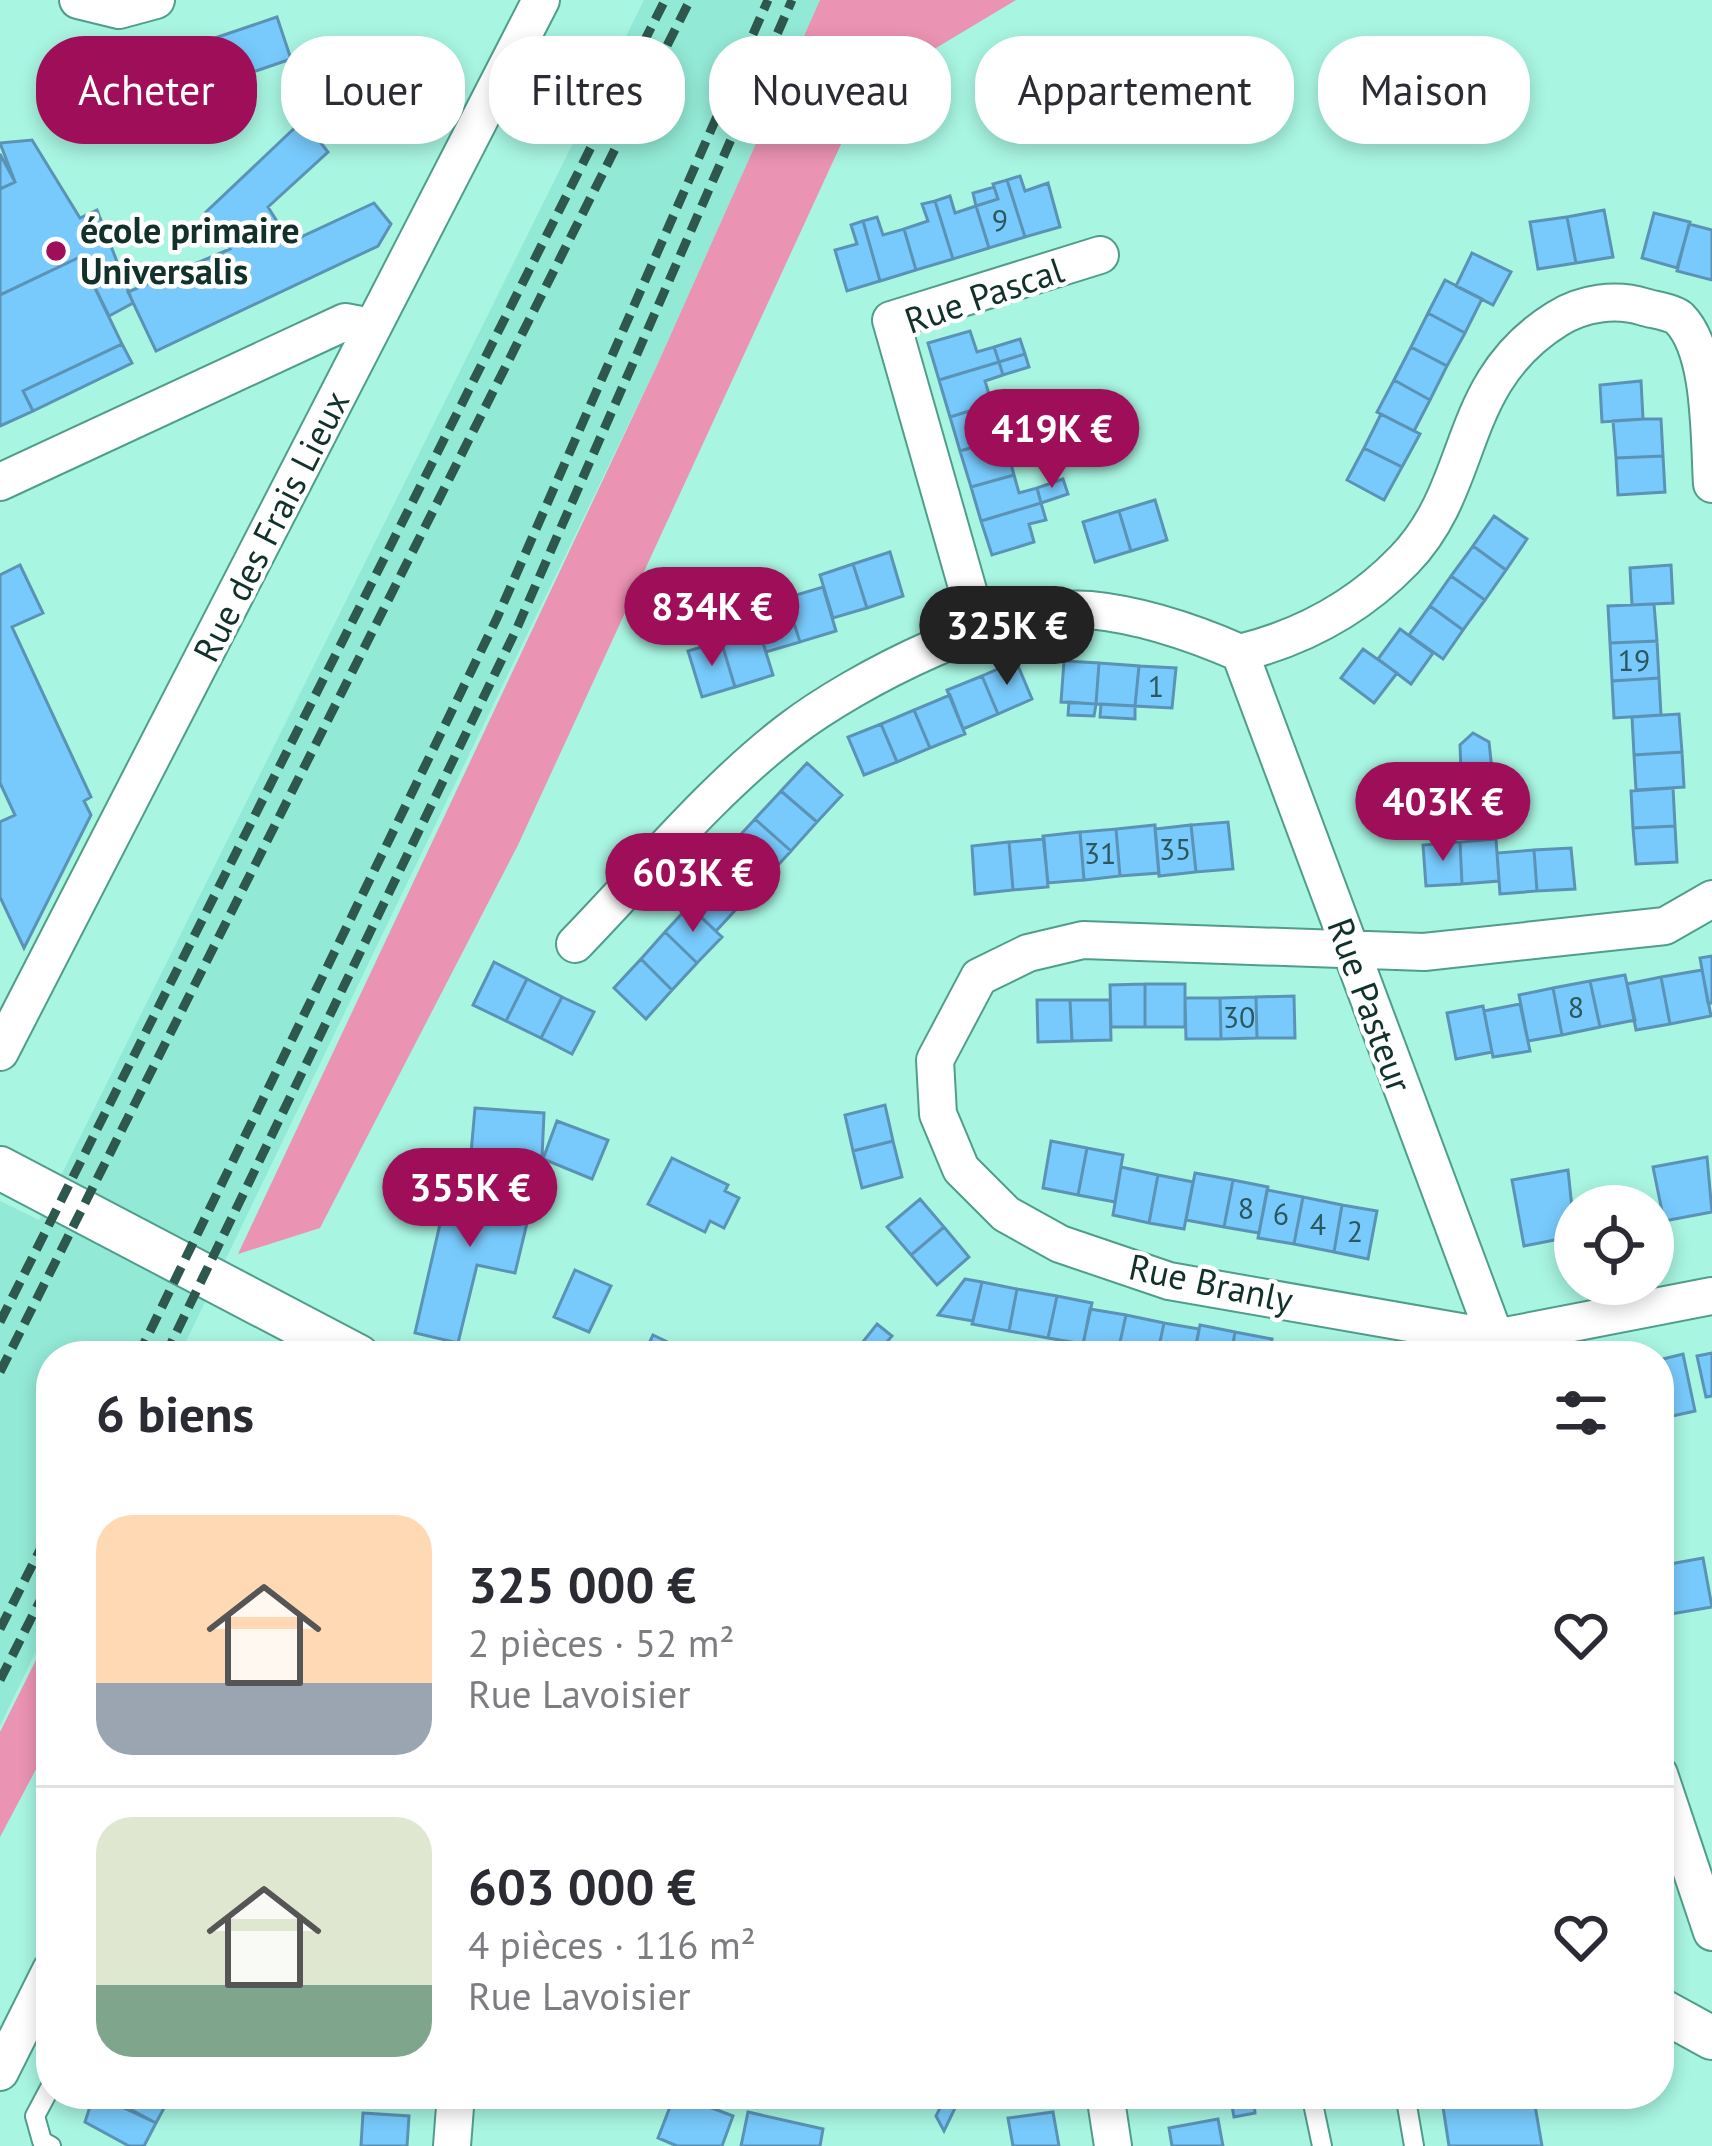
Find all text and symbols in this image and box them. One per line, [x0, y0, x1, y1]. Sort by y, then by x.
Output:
chip: Acheter [36, 36, 257, 144]
chip: Louer [281, 36, 465, 144]
chip: Filtres [489, 36, 685, 144]
chip: Nouveau [709, 36, 951, 144]
chip: Appartement [975, 36, 1294, 144]
chip: Maison [1318, 36, 1530, 144]
house number: 9 [992, 200, 1008, 239]
place label: école primaire Universalis [80, 206, 300, 294]
marker: école primaire Universalis [43, 238, 69, 264]
street label: Rue Pascal [898, 245, 1070, 344]
street label: Rue des Frais Lieux [182, 382, 359, 669]
pin: 419K € [954, 389, 1150, 491]
text: 419K € [991, 402, 1113, 453]
pin: 834K € [614, 567, 810, 669]
text: 834K € [651, 580, 773, 631]
pin: 325K € [909, 586, 1105, 688]
text: 325K € [946, 599, 1068, 650]
house number: 19 [1618, 640, 1650, 679]
house number: 1 [1148, 666, 1164, 705]
pin: 403K € [1345, 762, 1541, 864]
text: 403K € [1382, 775, 1504, 826]
house number: 35 [1159, 829, 1191, 868]
pin: 603K € [595, 833, 791, 935]
house number: 31 [1084, 833, 1116, 872]
text: 603K € [632, 846, 754, 897]
street label: Rue Pasteur [1317, 911, 1424, 1098]
house number: 8 [1568, 987, 1584, 1026]
house number: 30 [1223, 997, 1255, 1036]
pin: 355K € [372, 1148, 568, 1250]
text: 355K € [409, 1161, 531, 1212]
map controls [1554, 1185, 1674, 1305]
button: locate [1554, 1185, 1674, 1305]
house number: 8 [1238, 1188, 1254, 1227]
house number: 6 [1273, 1194, 1289, 1233]
house number: 4 [1310, 1204, 1326, 1243]
house number: 2 [1347, 1211, 1363, 1250]
street label: Rue Branly [1125, 1242, 1298, 1323]
text: 6 biens [96, 1380, 254, 1446]
icon: filters [1548, 1380, 1614, 1446]
text: 325 000 € [468, 1551, 696, 1617]
icon: home [192, 1563, 336, 1707]
icon: heart [1548, 1602, 1614, 1668]
text: 2 pièces · 52 m² [468, 1617, 735, 1668]
text: Rue Lavoisier [468, 1668, 690, 1719]
text: 603 000 € [468, 1853, 696, 1919]
icon: home [192, 1865, 336, 2009]
icon: heart [1548, 1904, 1614, 1970]
text: 4 pièces · 116 m² [468, 1919, 756, 1970]
text: Rue Lavoisier [468, 1970, 690, 2021]

